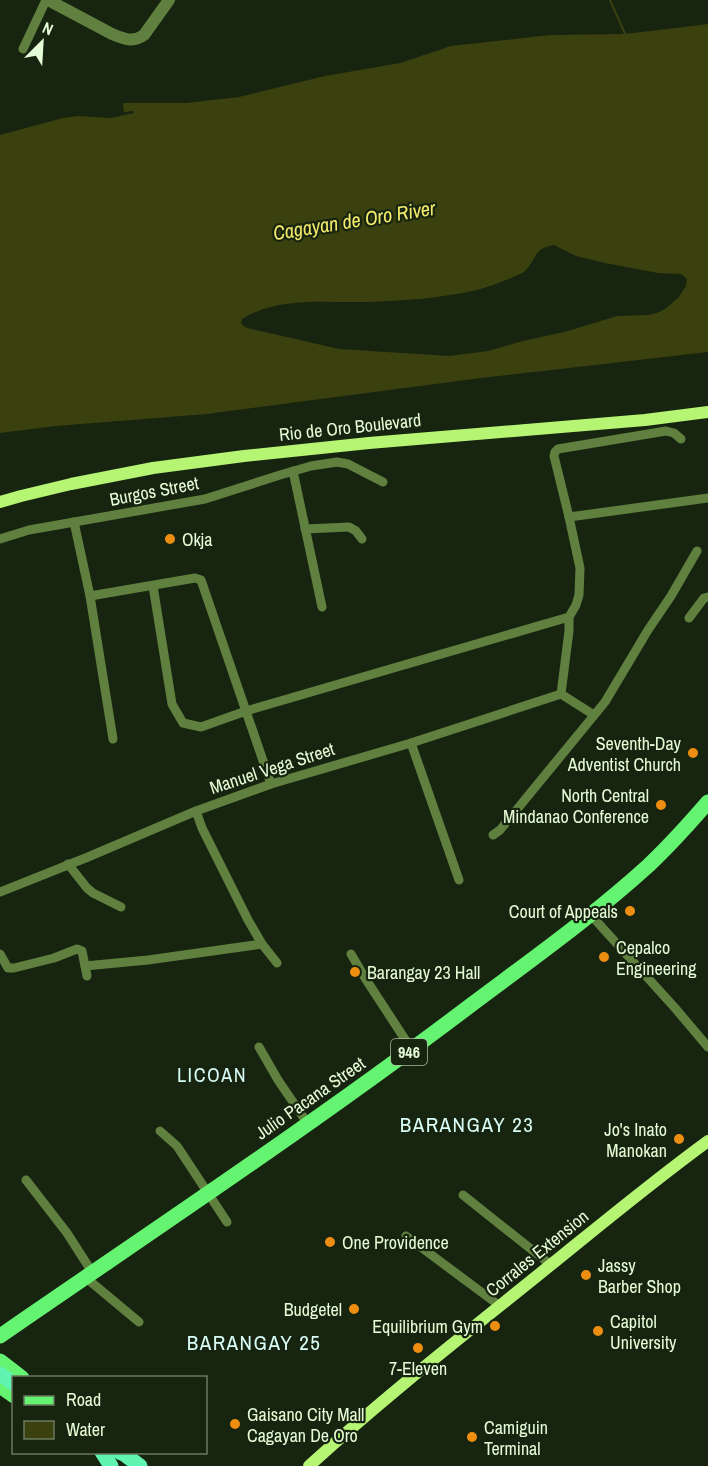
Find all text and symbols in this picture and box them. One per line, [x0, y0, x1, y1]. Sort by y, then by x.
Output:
north arrow [12, 12, 72, 72]
text: N [39, 16, 57, 40]
water label: Cagayan de Oro River [271, 194, 438, 246]
street label: Rio de Oro Boulevard [278, 407, 422, 447]
street label: Burgos Street [107, 470, 201, 512]
place label: Okja [182, 527, 212, 552]
marker: Okja [163, 532, 177, 546]
place label: Seventh-Day Adventist Church [567, 731, 682, 777]
street label: Manuel Vega Street [206, 736, 338, 800]
marker: Seventh-Day Adventist Church [686, 746, 700, 760]
place label: North Central Mindanao Conference [503, 783, 649, 829]
marker: North Central Mindanao Conference [654, 798, 668, 812]
place label: Court of Appeals [509, 899, 618, 924]
marker: Court of Appeals [623, 904, 637, 918]
place label: Cepalco Engineering [616, 935, 697, 981]
marker: Cepalco Engineering [597, 950, 611, 964]
place label: Barangay 23 Hall [367, 960, 480, 985]
marker: Barangay 23 Hall [348, 965, 362, 979]
road number: 946 [391, 1039, 427, 1065]
street label: Julio Pacana Street [250, 1051, 370, 1145]
district label: LICOAN [177, 1061, 247, 1088]
district label: BARANGAY 23 [400, 1110, 534, 1139]
place label: Jo's Inato Manokan [604, 1117, 667, 1163]
marker: Jo's Inato Manokan [672, 1132, 686, 1146]
street label: Corrales Extension [480, 1204, 594, 1302]
place label: One Providence [342, 1230, 449, 1255]
marker: One Providence [323, 1235, 337, 1249]
place label: Jassy Barber Shop [598, 1253, 681, 1299]
marker: Jassy Barber Shop [579, 1268, 593, 1282]
place label: Budgetel [284, 1297, 342, 1322]
marker: Budgetel [347, 1302, 361, 1316]
place label: Capitol University [610, 1309, 677, 1355]
place label: Equilibrium Gym [372, 1314, 483, 1339]
marker: Equilibrium Gym [488, 1319, 502, 1333]
marker: Capitol University [591, 1324, 605, 1338]
district label: BARANGAY 25 [187, 1328, 321, 1357]
marker: 7-Eleven [411, 1341, 425, 1355]
place label: 7-Eleven [389, 1356, 447, 1381]
legend [12, 1376, 207, 1454]
text: Road [66, 1387, 101, 1412]
place label: Gaisano City Mall Cagayan De Oro [247, 1402, 364, 1448]
place label: Camiguin Terminal [484, 1415, 548, 1461]
text: Water [66, 1417, 105, 1442]
marker: Gaisano City Mall Cagayan De Oro [228, 1417, 242, 1431]
marker: Camiguin Terminal [465, 1430, 479, 1444]

